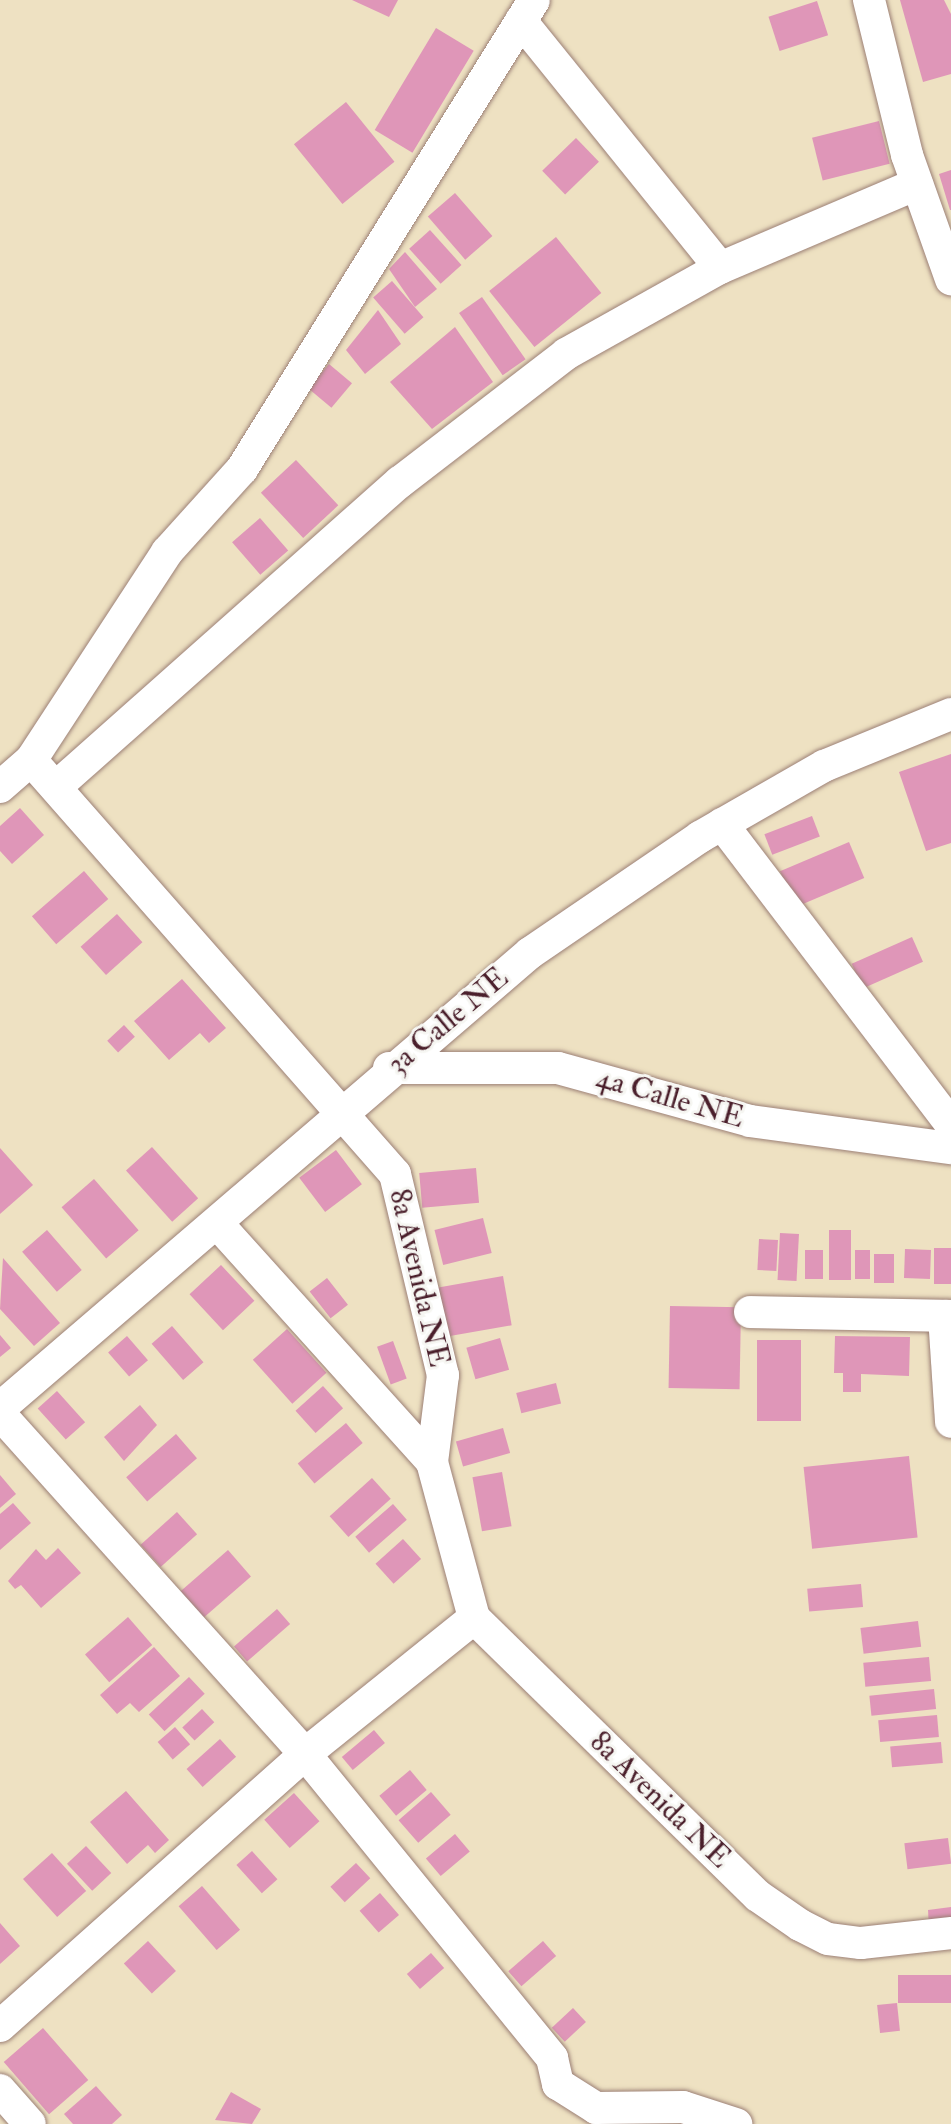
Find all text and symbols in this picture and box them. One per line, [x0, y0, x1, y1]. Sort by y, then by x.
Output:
street label: 3a Calle NE [380, 960, 516, 1082]
street label: 4a Calle NE [592, 1060, 748, 1136]
street label: 8a Avenida NE [381, 1186, 457, 1370]
street label: 8a Avenida NE [582, 1724, 738, 1876]

